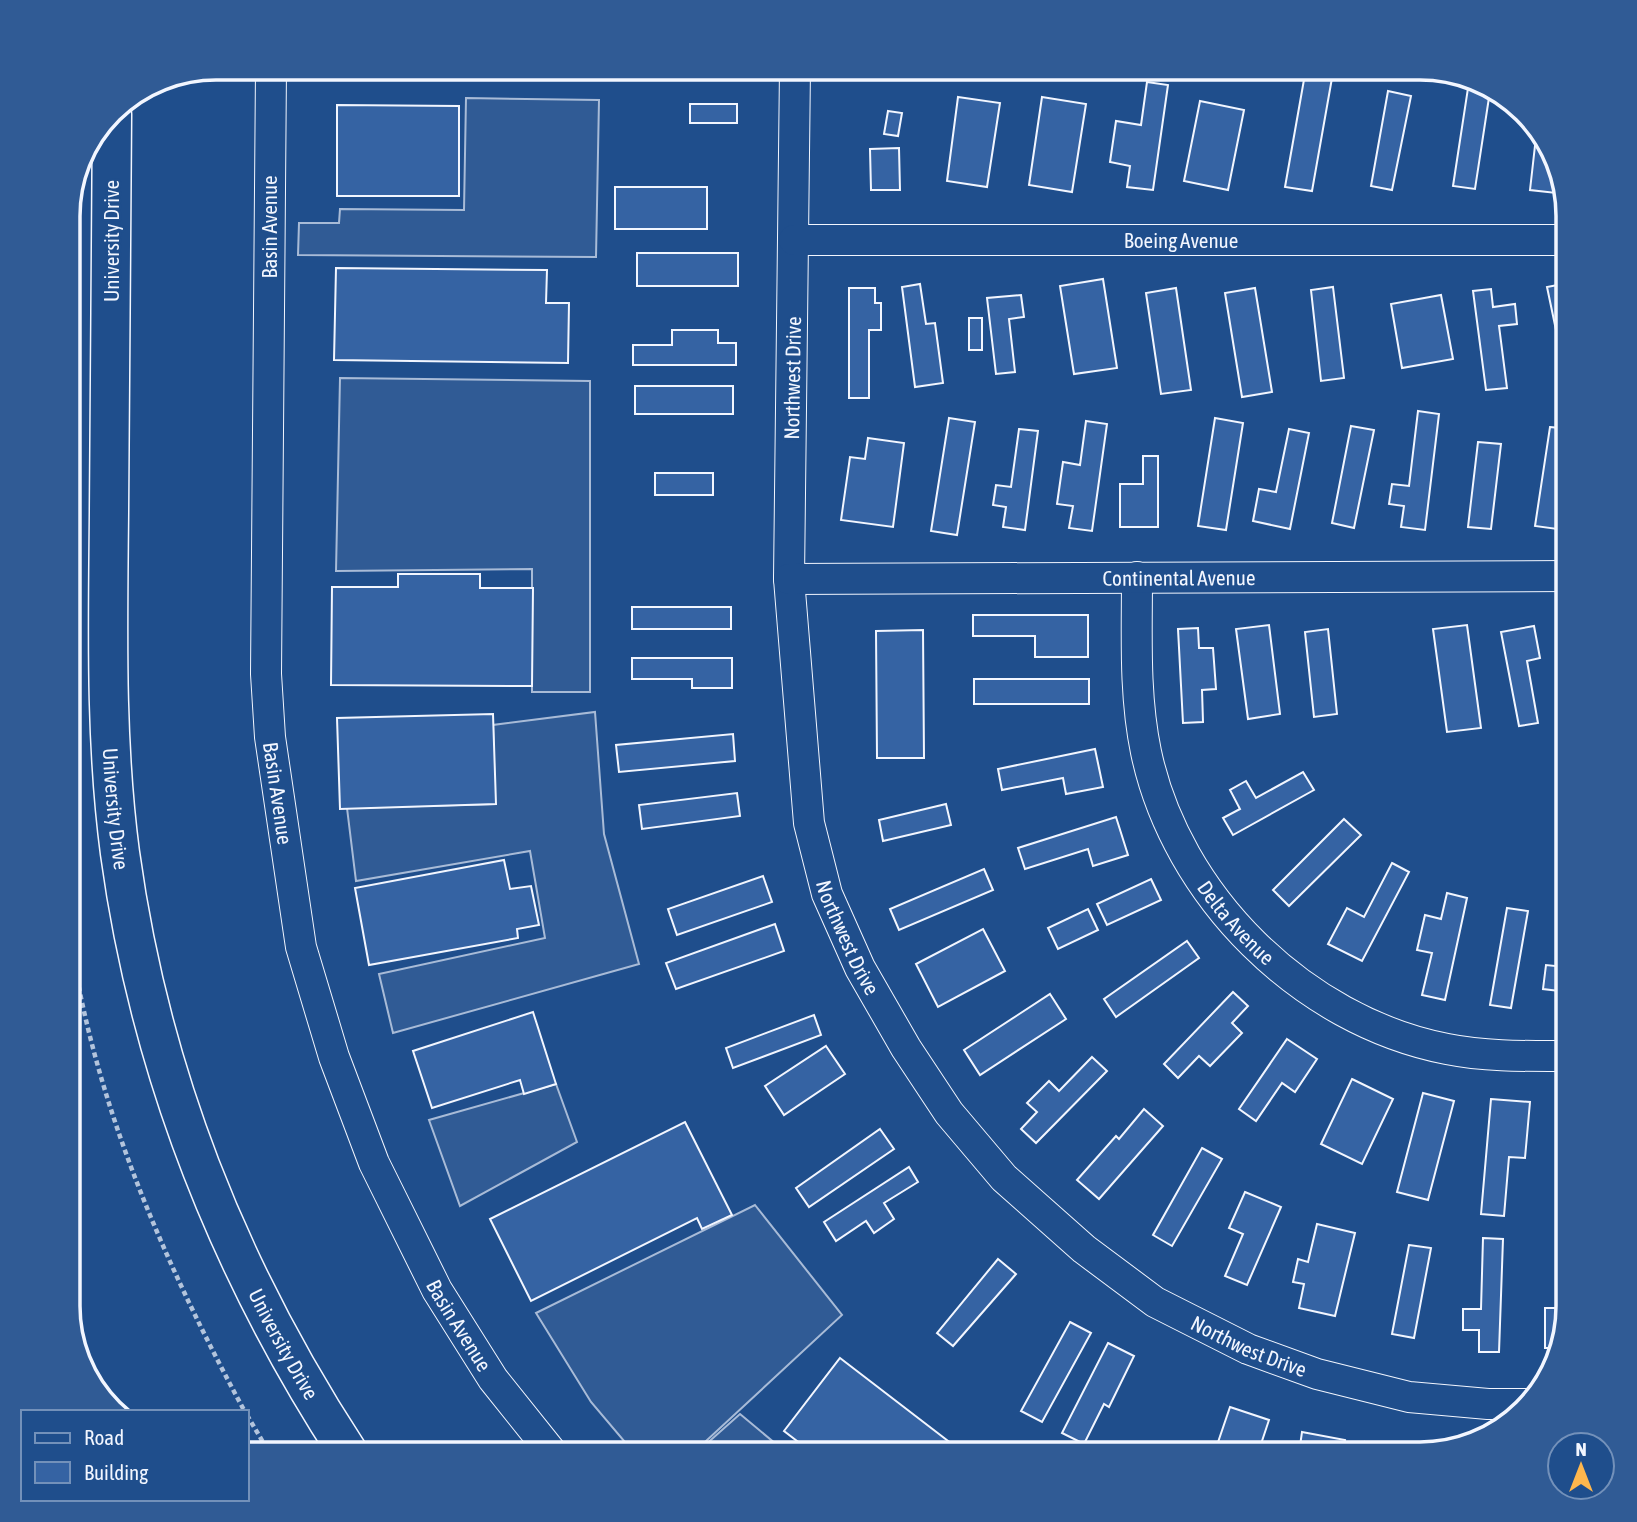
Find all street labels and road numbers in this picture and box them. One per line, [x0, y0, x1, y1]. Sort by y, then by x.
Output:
street label: Basin Avenue [257, 175, 281, 279]
street label: University Drive [99, 180, 123, 302]
street label: Boeing Avenue [1124, 228, 1238, 252]
street label: Northwest Drive [779, 316, 805, 440]
street label: Continental Avenue [1103, 565, 1255, 590]
street label: Basin Avenue [259, 740, 298, 846]
street label: University Drive [99, 747, 134, 871]
street label: Delta Avenue [1193, 876, 1279, 969]
street label: Northwest Drive [812, 878, 885, 999]
street label: Basin Avenue [422, 1276, 497, 1375]
street label: University Drive [244, 1285, 324, 1403]
street label: Northwest Drive [1187, 1310, 1310, 1381]

